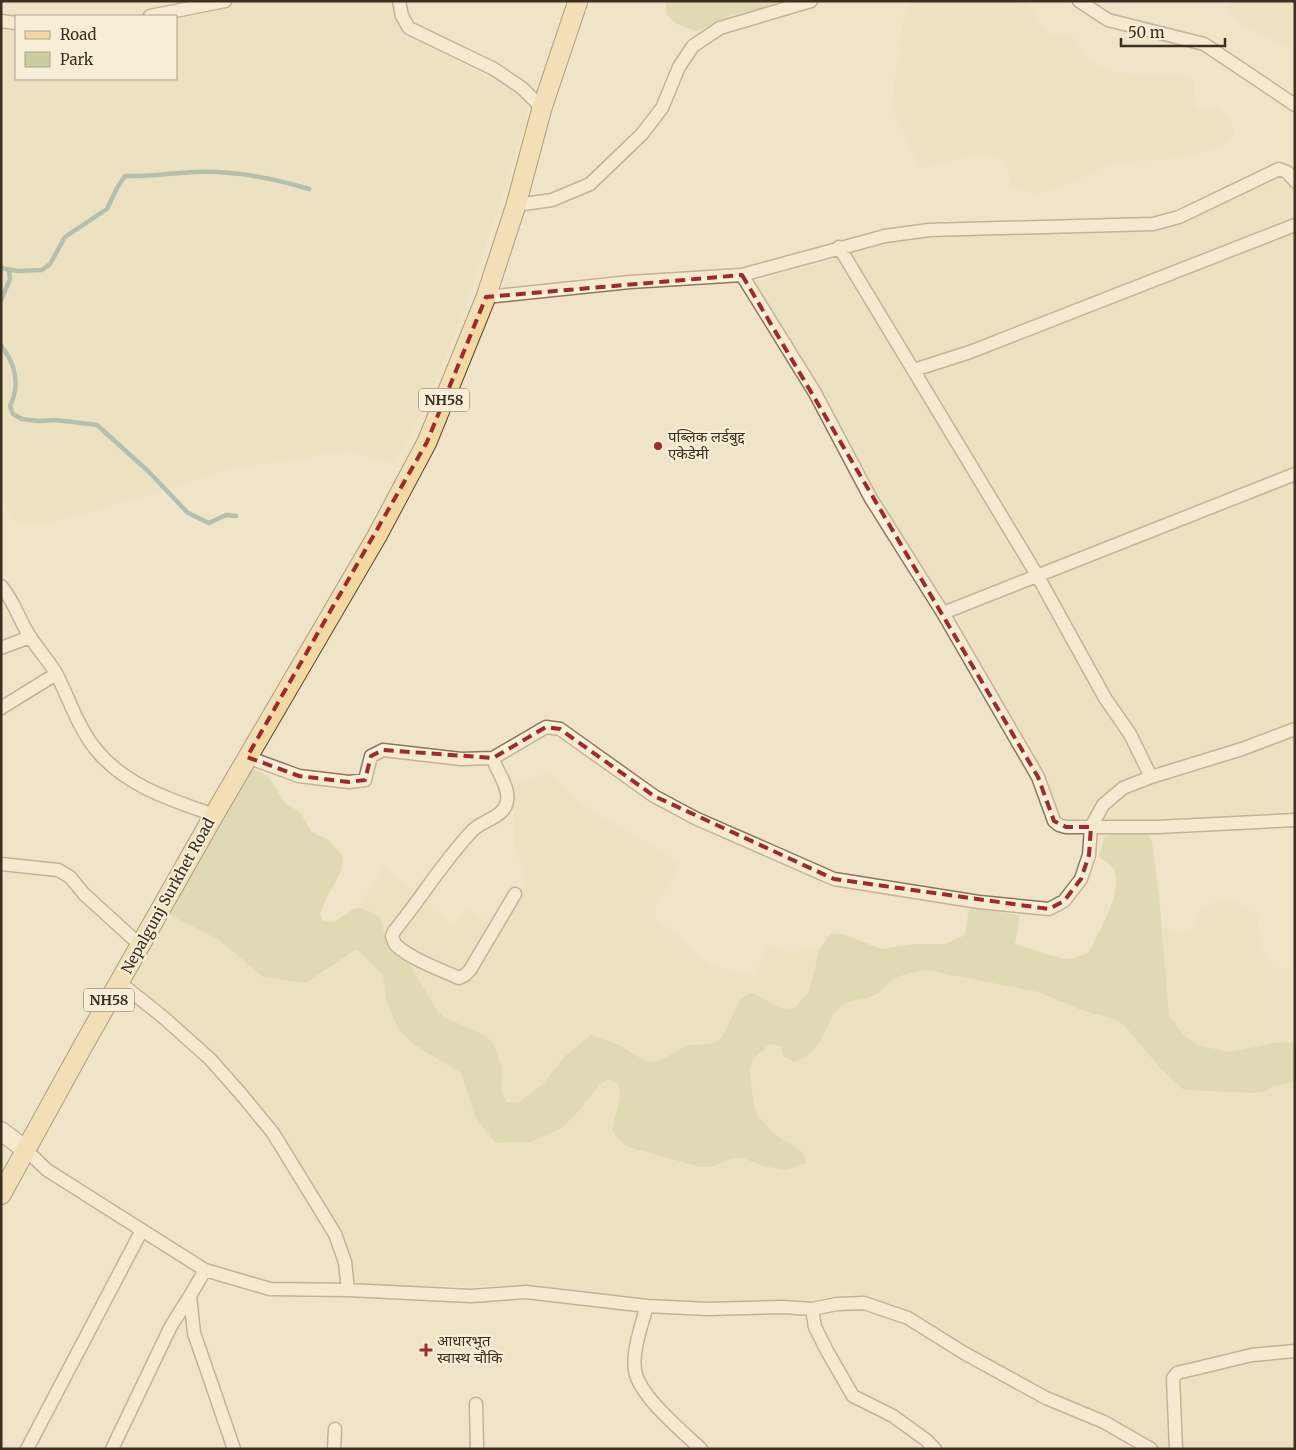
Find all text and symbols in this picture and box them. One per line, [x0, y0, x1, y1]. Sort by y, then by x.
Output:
legend [15, 15, 178, 80]
scale bar [1121, 15, 1225, 47]
text: 50 m [1128, 23, 1165, 42]
text: Road [60, 25, 96, 44]
text: Park [60, 50, 94, 69]
road number: NH58 [419, 388, 469, 412]
place label: पब्लिक लर्डबुद्द एकेडेमी [668, 427, 746, 463]
marker: पब्लिक लर्डबुद्द एकेडेमी [652, 440, 664, 452]
street label: Nepalgunj Surkhet Road [117, 815, 218, 977]
road number: NH58 [84, 988, 134, 1012]
place label: आधारभुत स्वास्थ चौकि [437, 1331, 503, 1367]
marker: आधारभुत स्वास्थ चौकि [419, 1343, 433, 1357]

